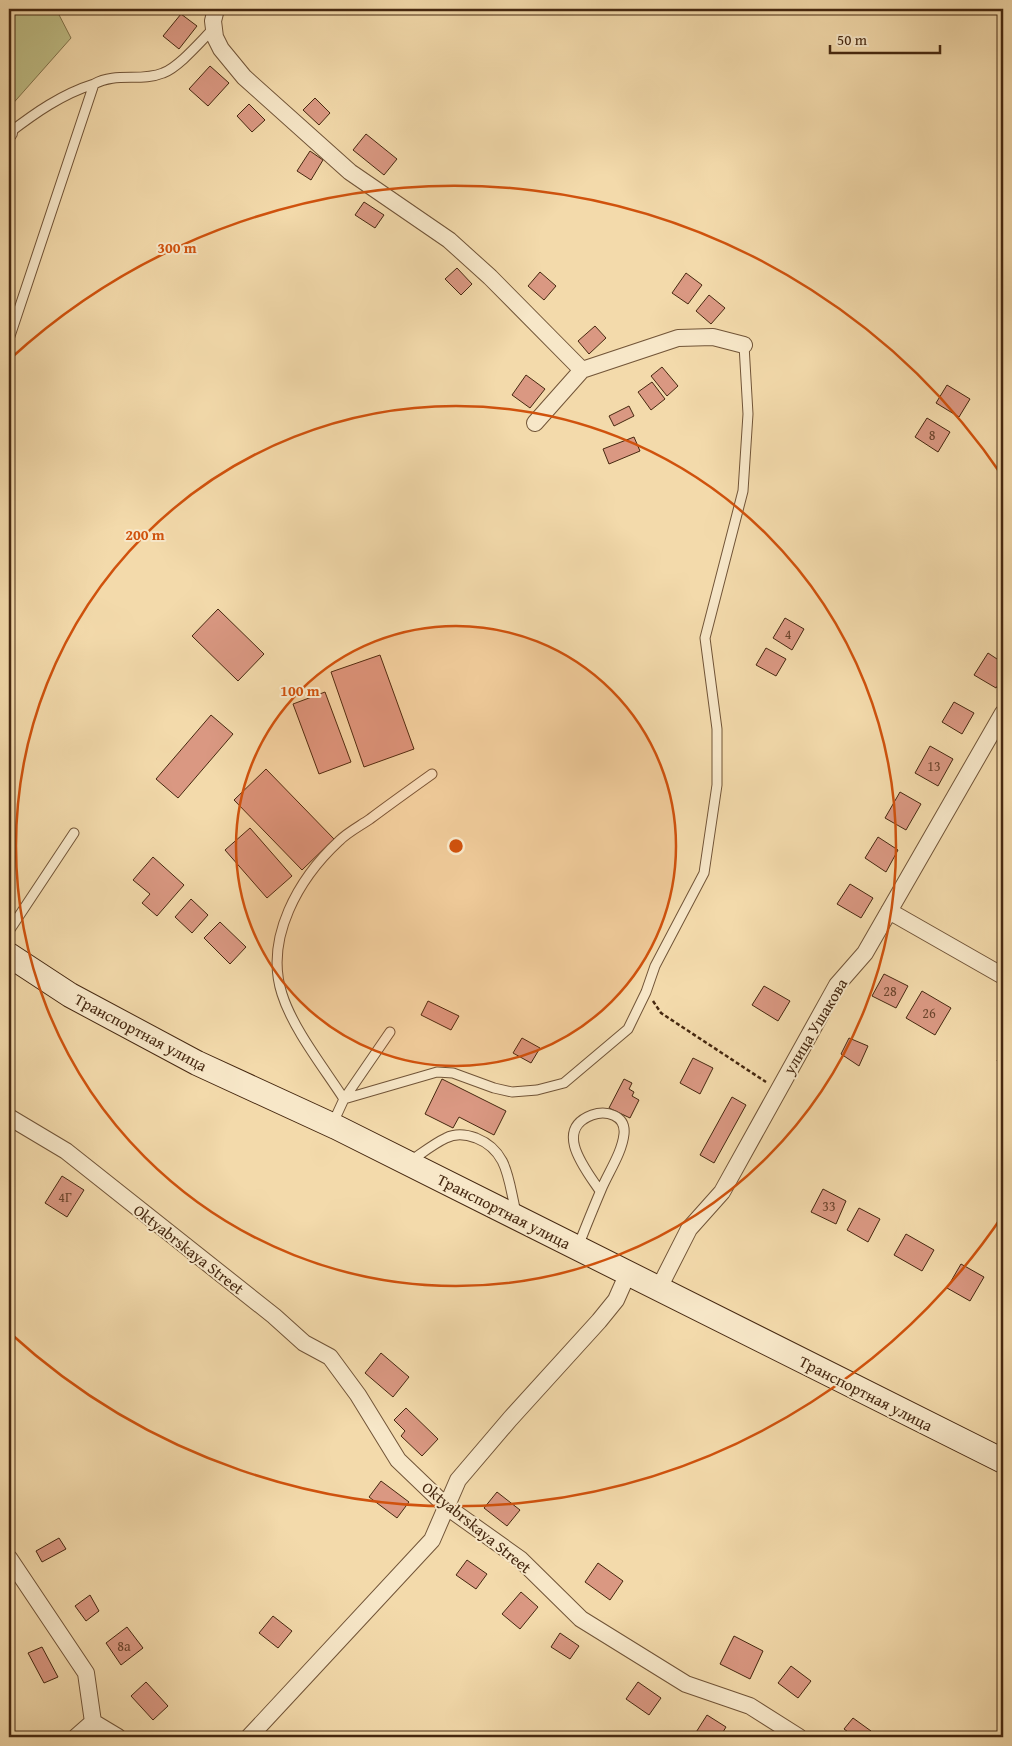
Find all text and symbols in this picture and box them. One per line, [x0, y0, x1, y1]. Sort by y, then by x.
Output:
scale bar [830, 22, 940, 54]
text: 50 m [837, 29, 868, 50]
text: 300 m [157, 237, 197, 258]
house number: 8 [929, 425, 936, 445]
text: 200 m [125, 524, 165, 545]
house number: 4 [785, 624, 792, 644]
text: 100 m [280, 680, 320, 701]
house number: 13 [927, 756, 941, 776]
centre of rings [447, 837, 465, 855]
street label: улица Ушакова [776, 973, 853, 1079]
house number: 28 [883, 981, 897, 1001]
street label: Транспортная улица [71, 987, 212, 1077]
house number: 26 [922, 1003, 936, 1023]
street label: Транспортная улица [433, 1167, 575, 1255]
house number: 4Г [58, 1187, 72, 1207]
house number: 33 [822, 1196, 836, 1216]
street label: Oktyabrskaya Street [128, 1198, 250, 1300]
street label: Транспортная улица [795, 1349, 937, 1437]
street label: Oktyabrskaya Street [417, 1475, 537, 1579]
house number: 8а [117, 1636, 131, 1656]

